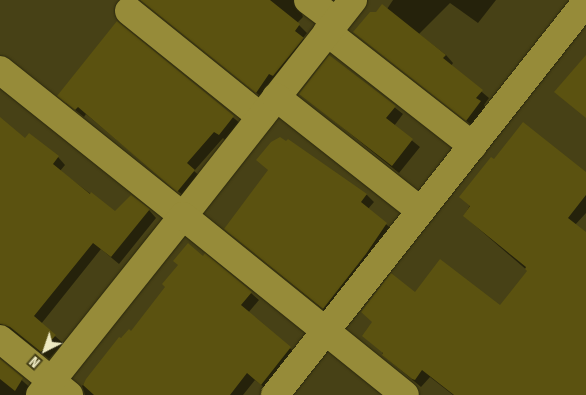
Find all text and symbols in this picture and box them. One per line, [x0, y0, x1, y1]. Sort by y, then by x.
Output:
north arrow [20, 325, 70, 375]
text: N [26, 353, 44, 371]

